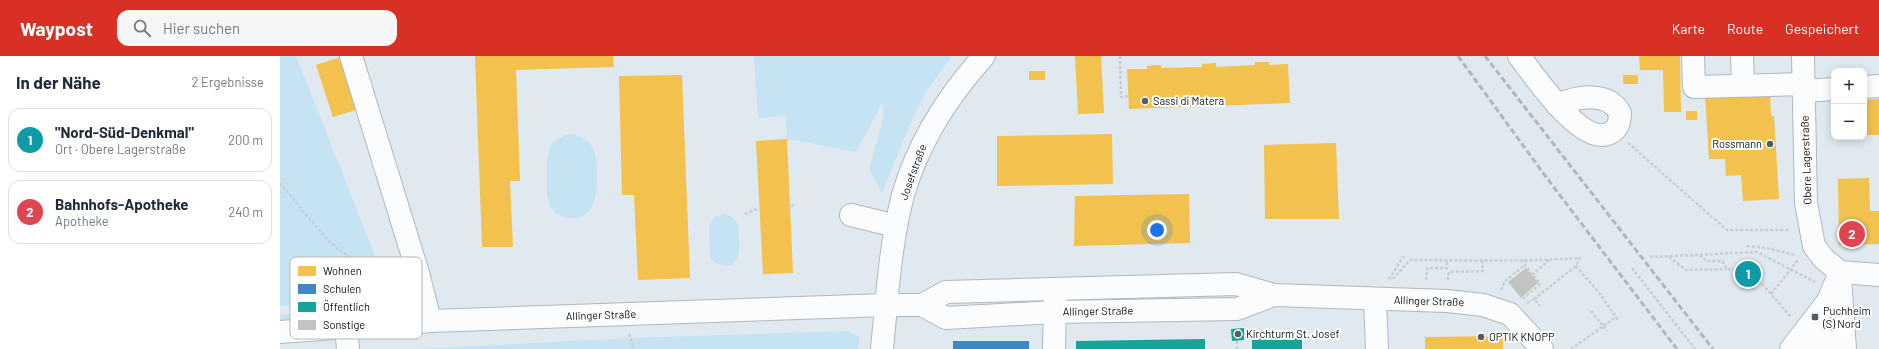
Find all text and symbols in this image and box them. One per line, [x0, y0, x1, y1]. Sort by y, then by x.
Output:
search box [117, 10, 397, 46]
text: Waypost [20, 17, 93, 40]
icon: search [131, 17, 153, 39]
text: Hier suchen [163, 19, 240, 37]
text: Karte [1672, 20, 1705, 37]
text: Route [1727, 20, 1763, 37]
text: Gespeichert [1785, 20, 1859, 37]
map controls [1831, 68, 1867, 140]
button: + [1831, 68, 1867, 104]
text: In der Nähe [16, 72, 101, 92]
text: 2 Ergebnisse [191, 74, 264, 90]
place label: Sassi di Matera [1153, 94, 1224, 107]
marker: Sassi di Matera [1140, 96, 1150, 106]
button: − [1831, 104, 1867, 140]
street label: Obere Lagerstraße [1797, 115, 1814, 205]
text: "Nord-Süd-Denkmal" [55, 123, 194, 141]
text: 1 [28, 132, 32, 148]
text: 200 m [228, 132, 263, 148]
place label: Rossmann [1712, 137, 1762, 150]
marker: Rossmann [1765, 139, 1775, 149]
text: Ort · Obere Lagerstraße [55, 141, 186, 157]
street label: Josefstraße [896, 142, 929, 201]
text: Bahnhofs-Apotheke [55, 195, 188, 213]
text: 2 [26, 204, 34, 220]
text: 240 m [228, 204, 263, 220]
text: Apotheke [55, 213, 109, 229]
pin: 2 [1839, 219, 1865, 249]
your location [1147, 220, 1167, 240]
legend [290, 257, 422, 339]
pin: 1 [1735, 259, 1761, 289]
text: Wohnen [323, 264, 362, 277]
text: Schulen [323, 282, 361, 295]
street label: Allinger Straße [1394, 293, 1465, 308]
text: Öffentlich [323, 299, 370, 313]
street label: Allinger Straße [1063, 303, 1133, 318]
place label: Puchheim (S) Nord [1822, 304, 1871, 330]
street label: Allinger Straße [566, 307, 637, 322]
marker: Puchheim (S) Nord [1810, 312, 1820, 322]
text: Sonstige [323, 318, 365, 331]
place label: Kirchturm St. Josef [1246, 327, 1339, 340]
marker: Kirchturm St. Josef [1233, 329, 1243, 339]
place label: OPTIK KNOPP [1489, 330, 1555, 343]
marker: OPTIK KNOPP [1476, 332, 1486, 342]

